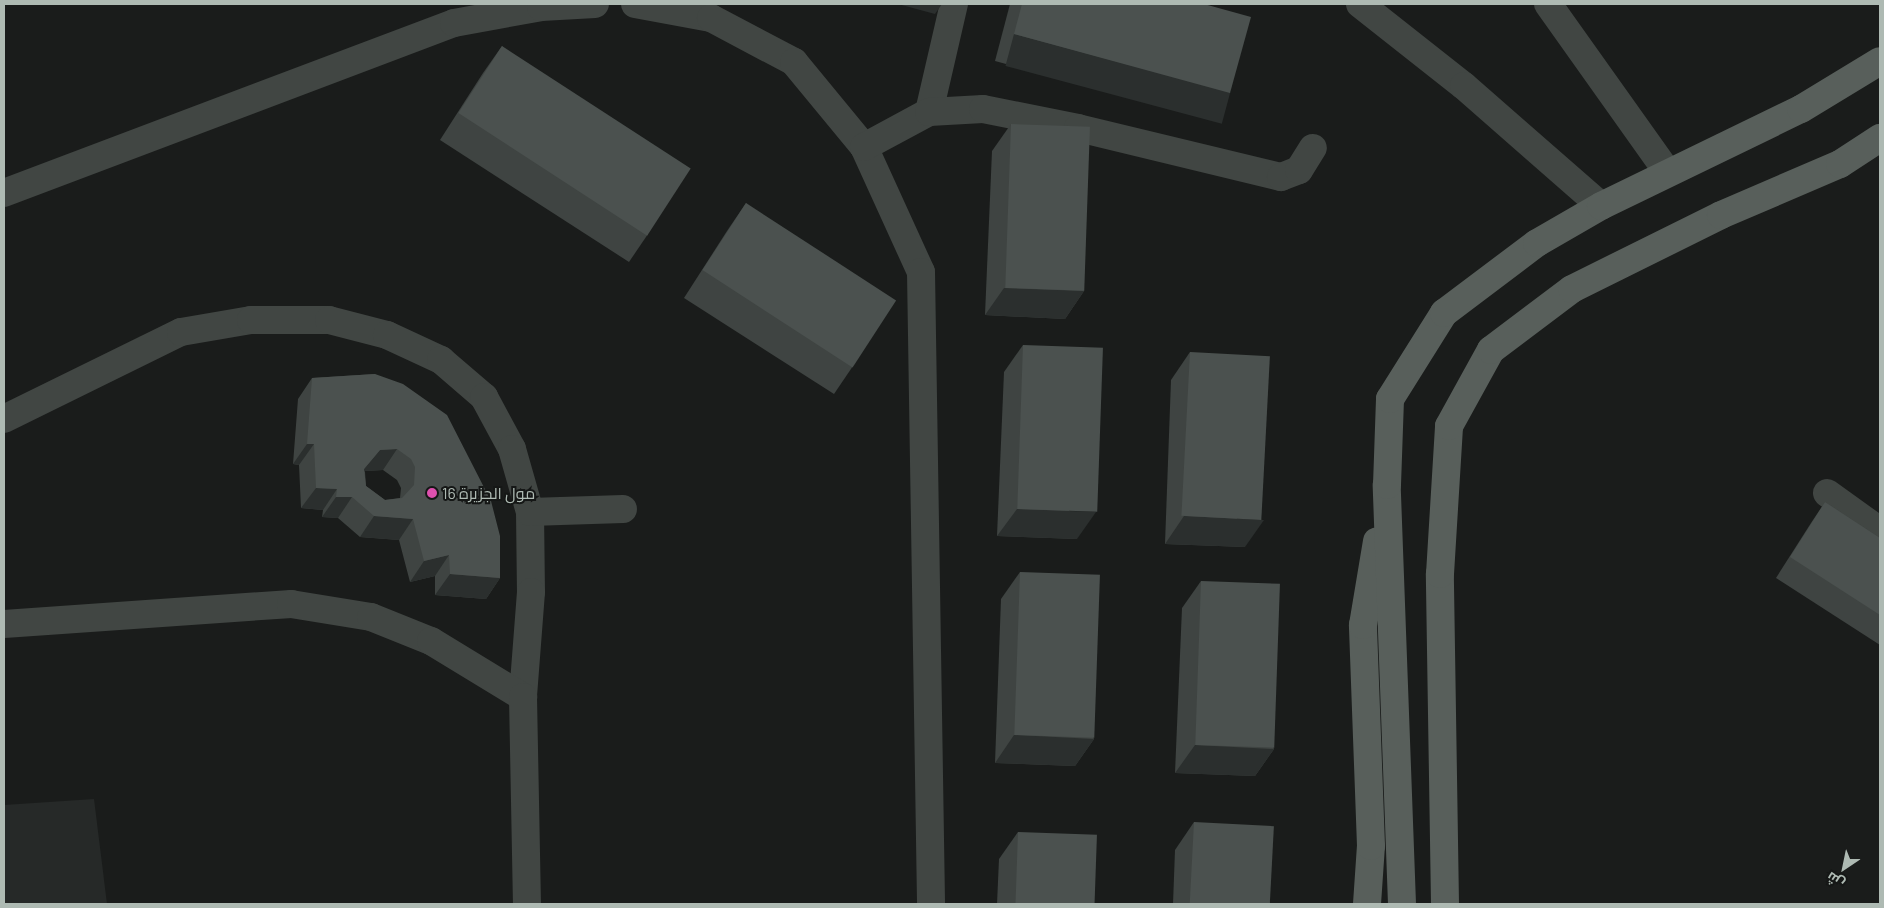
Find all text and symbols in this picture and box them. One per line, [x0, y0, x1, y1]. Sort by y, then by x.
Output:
place label: مول الجزيرة 16 [442, 483, 535, 503]
marker: مول الجزيرة 16 [426, 487, 438, 499]
north arrow [1819, 843, 1869, 893]
text: ش [1823, 869, 1848, 893]

